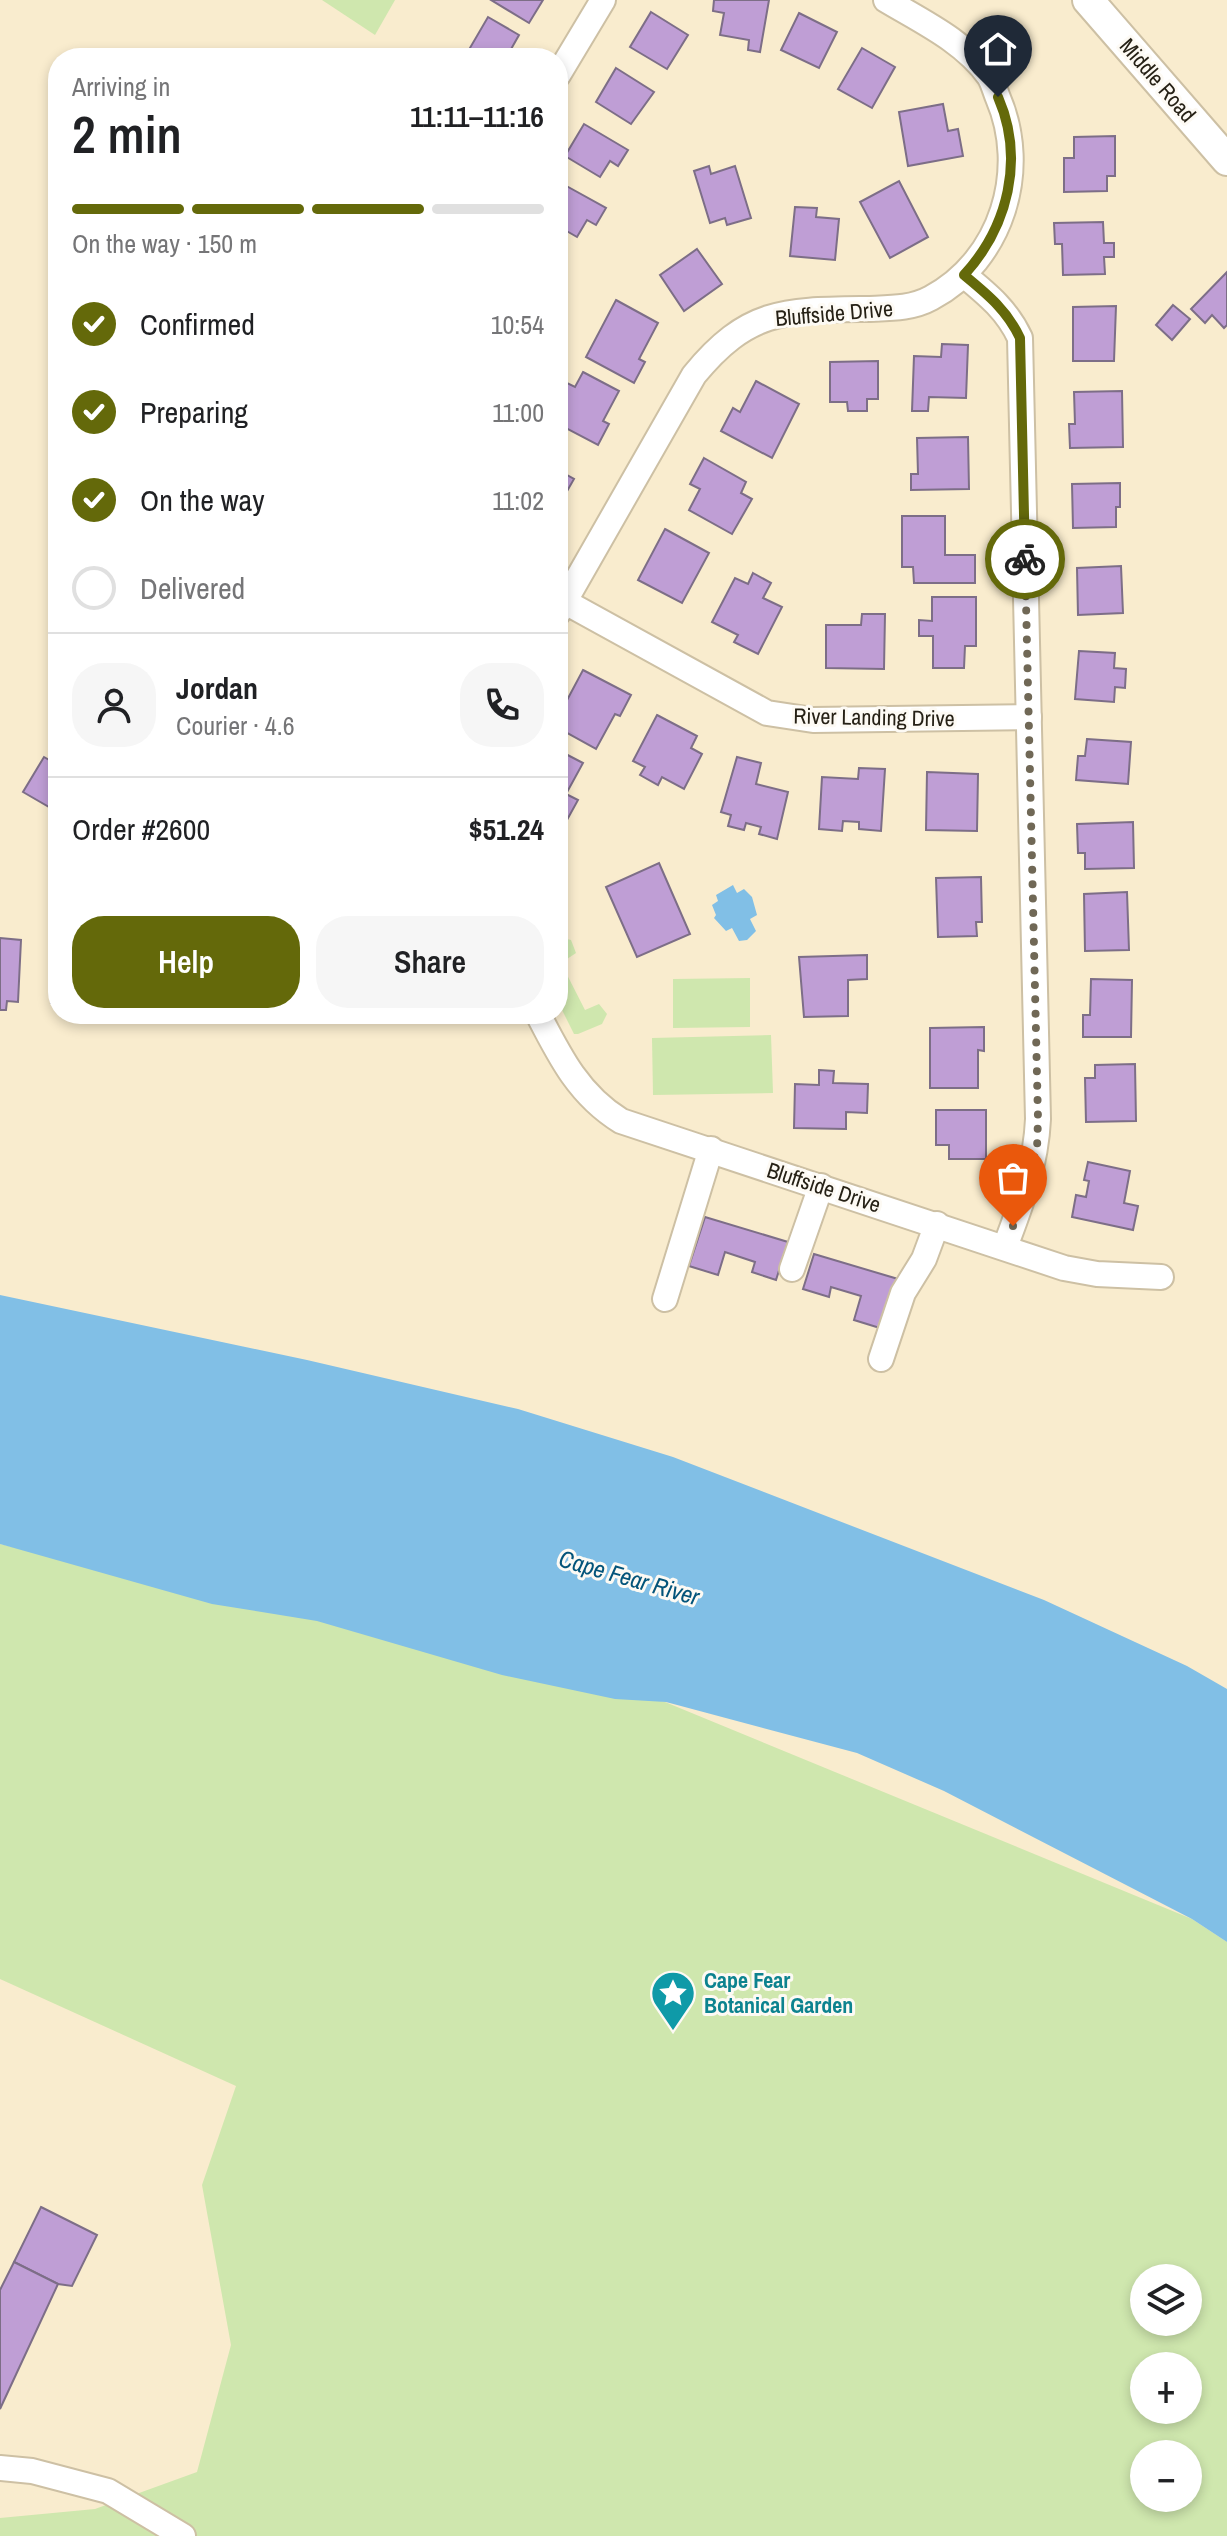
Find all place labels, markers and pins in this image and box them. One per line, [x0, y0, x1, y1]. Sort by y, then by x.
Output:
pin [964, 15, 1032, 97]
pin [979, 1144, 1047, 1226]
place label: Cape Fear Botanical Garden [704, 1965, 853, 2020]
place icon: Cape Fear Botanical Garden [649, 1969, 697, 2032]

